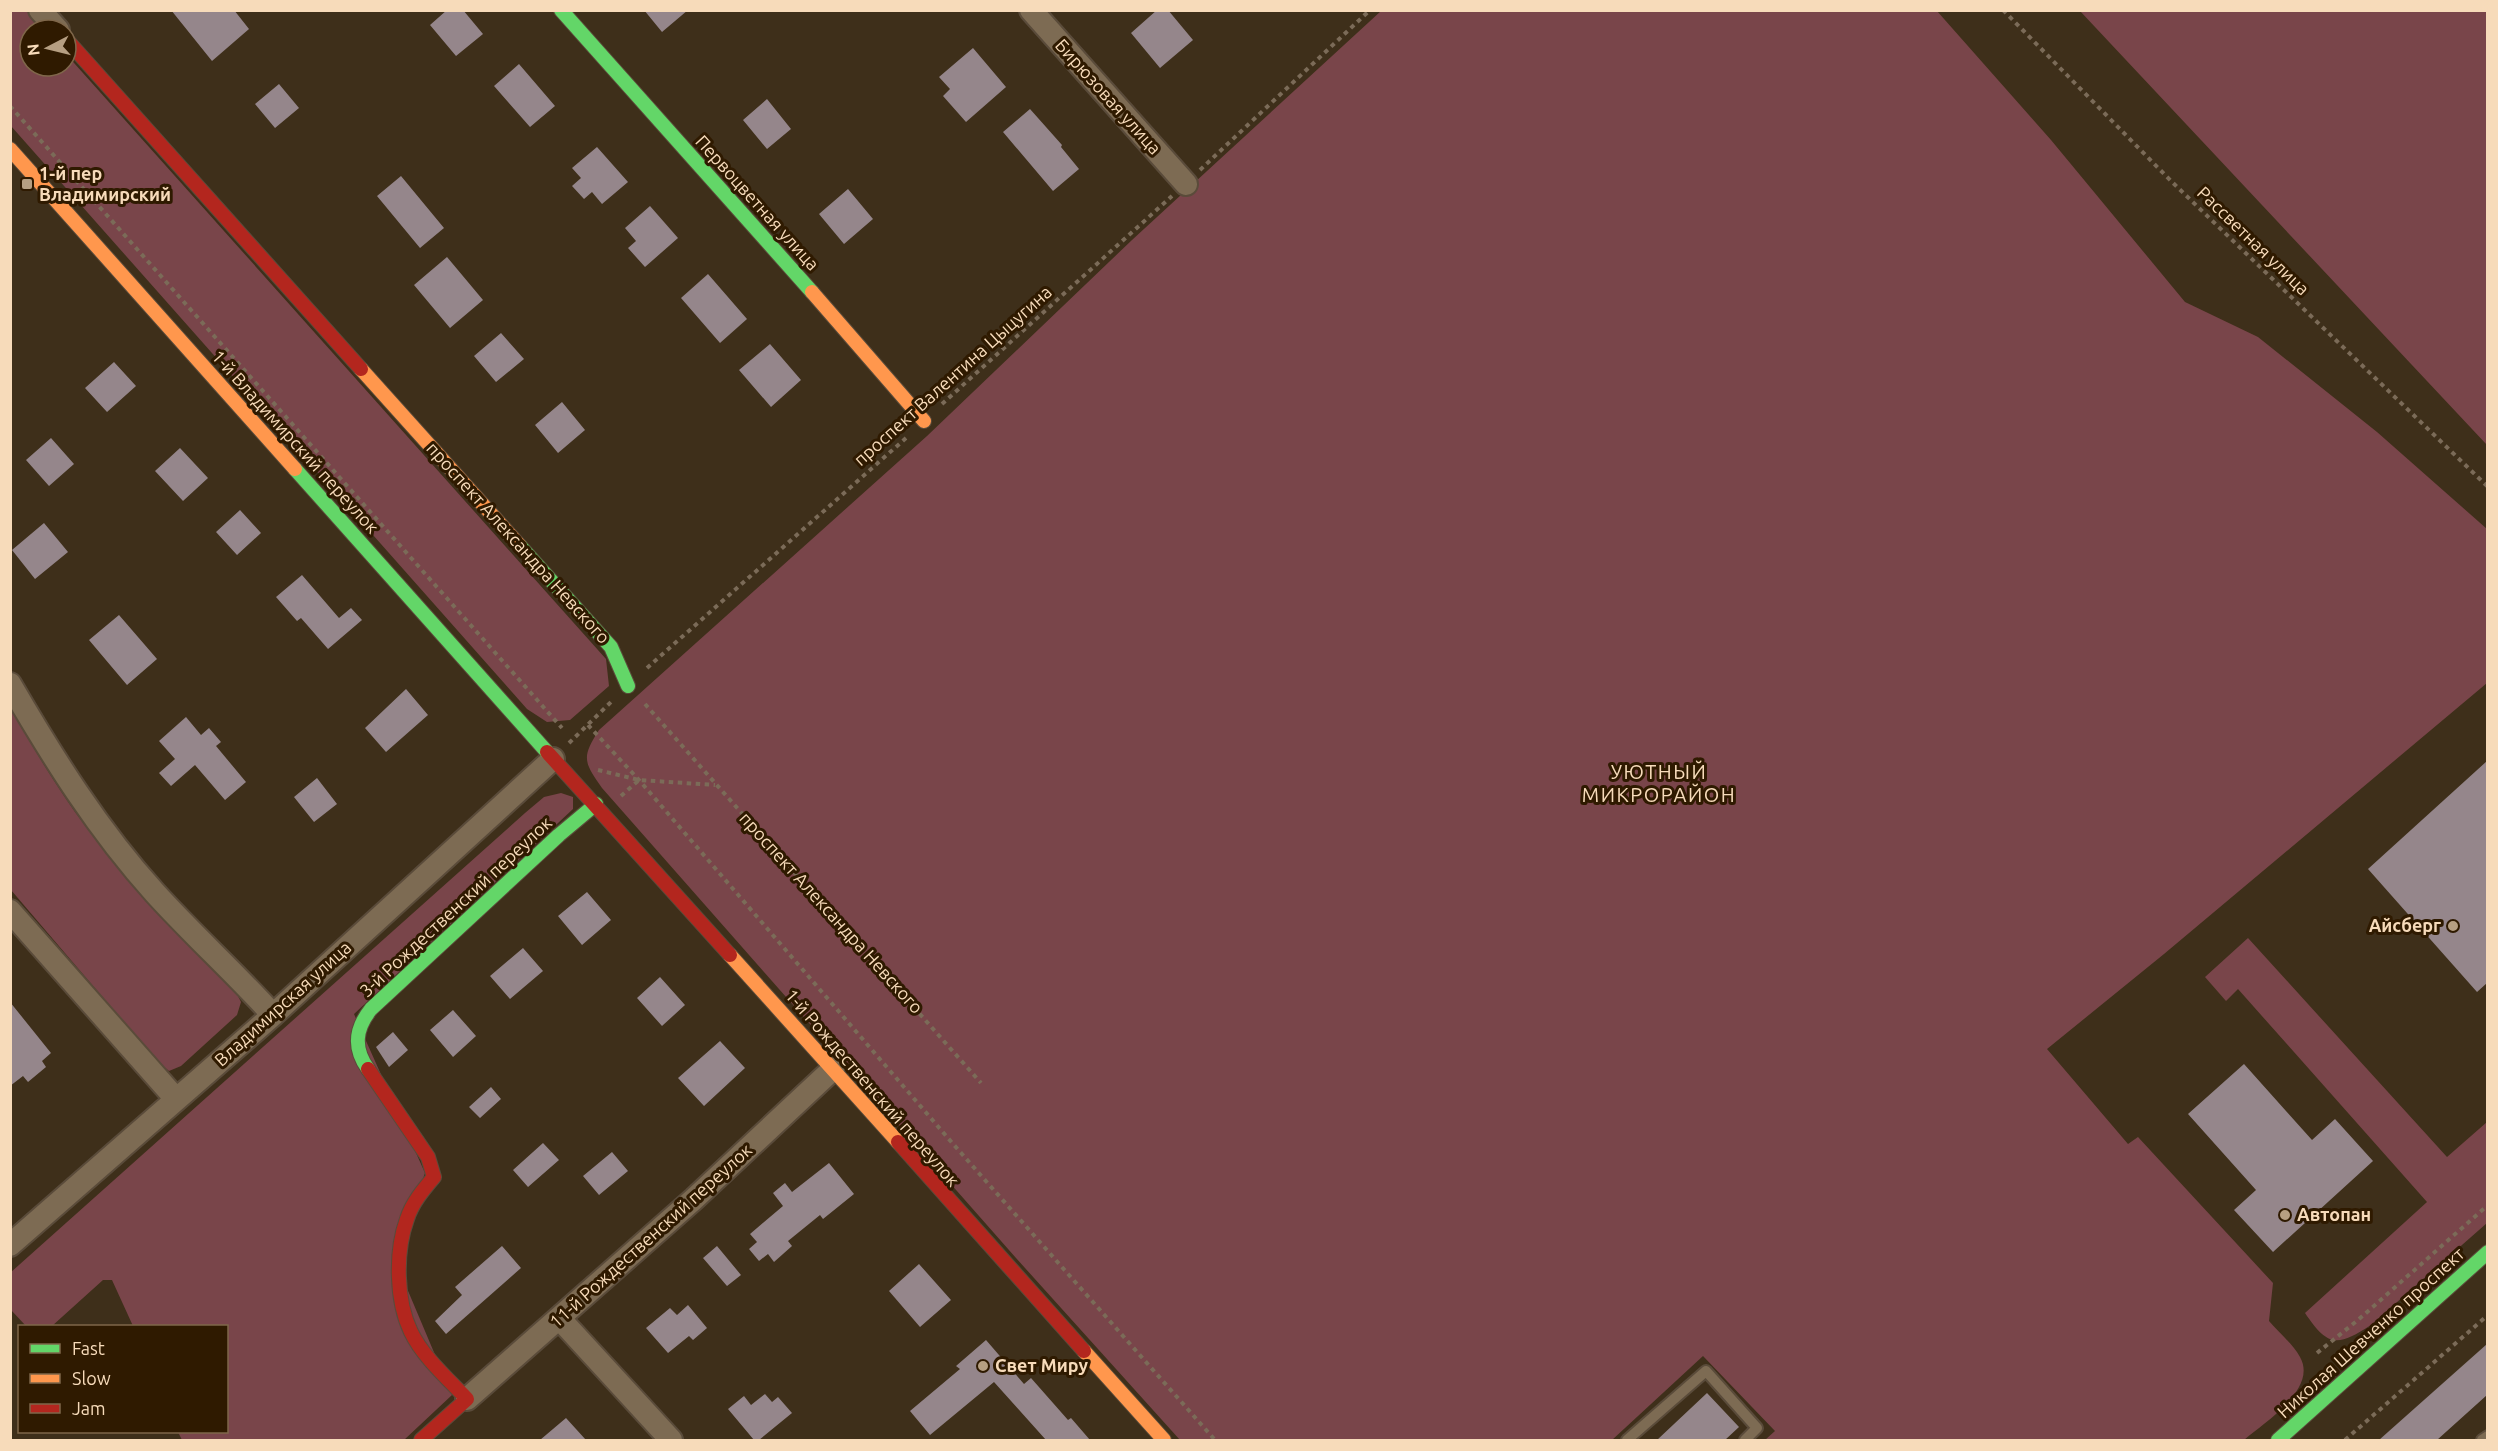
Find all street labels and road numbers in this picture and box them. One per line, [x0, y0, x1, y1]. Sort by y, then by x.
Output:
street label: Бирюзовая улица [1052, 35, 1166, 158]
street label: Первоцветная улица [692, 131, 824, 274]
street label: Рассветная улица [2194, 182, 2314, 299]
street label: проспект Валентина Цыцугина [849, 281, 1055, 469]
street label: 1-й Владимирский переулок [208, 346, 383, 537]
street label: проспект Александра Невского [423, 438, 614, 647]
street label: проспект Александра Невского [736, 808, 927, 1017]
street label: 3-й Рождественский переулок [355, 812, 555, 1000]
street label: Владимирская улица [210, 937, 355, 1070]
street label: 1-й Рождественский переулок [782, 985, 964, 1190]
street label: 11-й Рождественский переулок [545, 1139, 755, 1331]
street label: Николая Шевченко проспект [2273, 1243, 2468, 1421]

